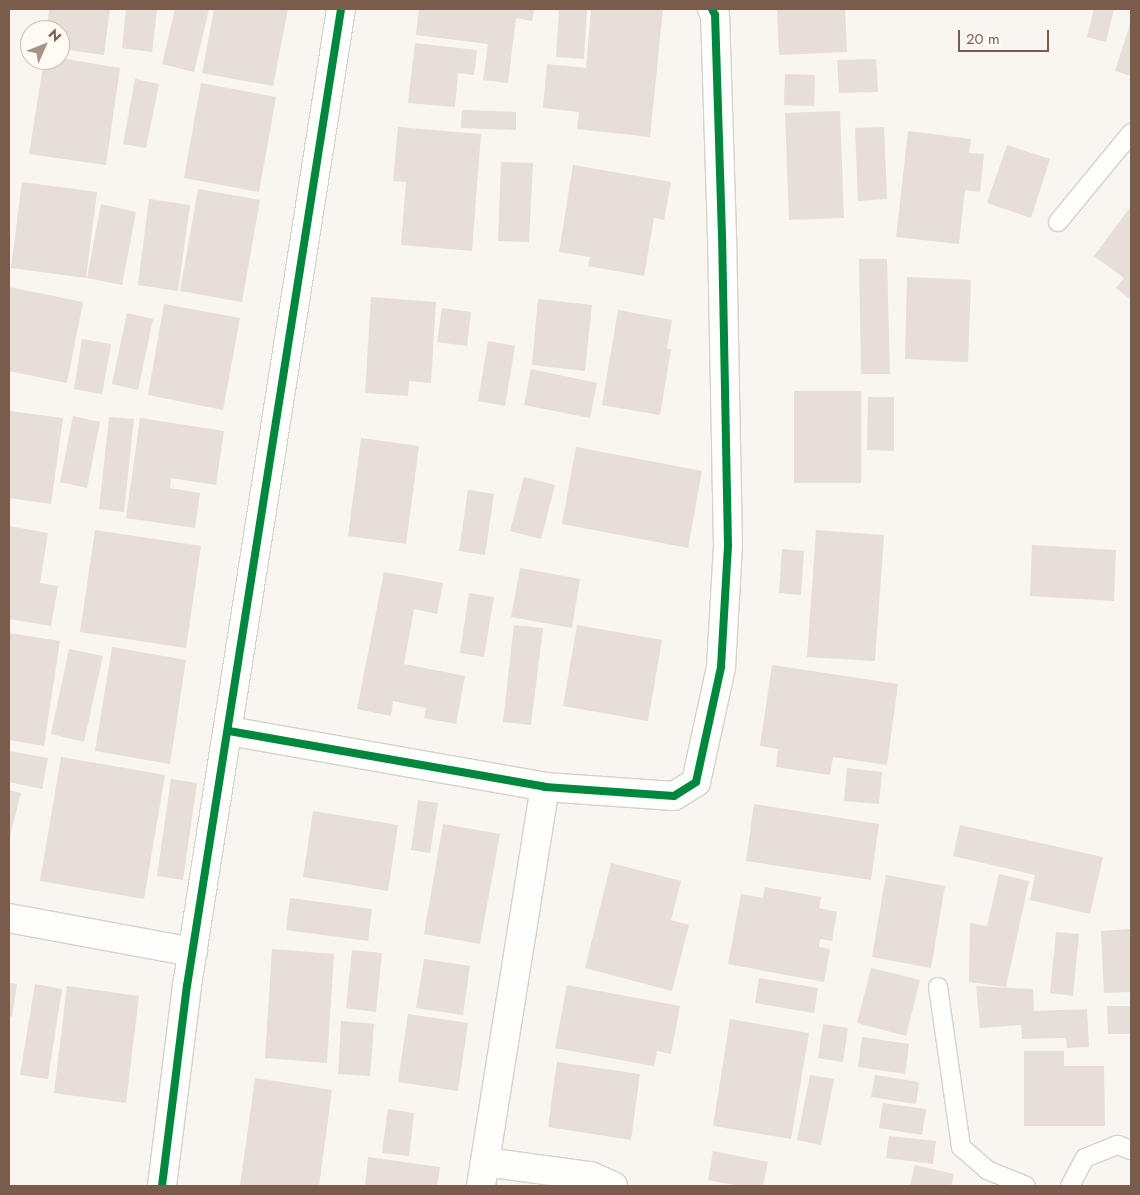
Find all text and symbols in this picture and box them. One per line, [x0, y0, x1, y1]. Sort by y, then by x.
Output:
north arrow [20, 20, 70, 70]
scale bar [960, 20, 1051, 52]
text: N [44, 24, 66, 46]
text: 20 m [966, 28, 1000, 50]

